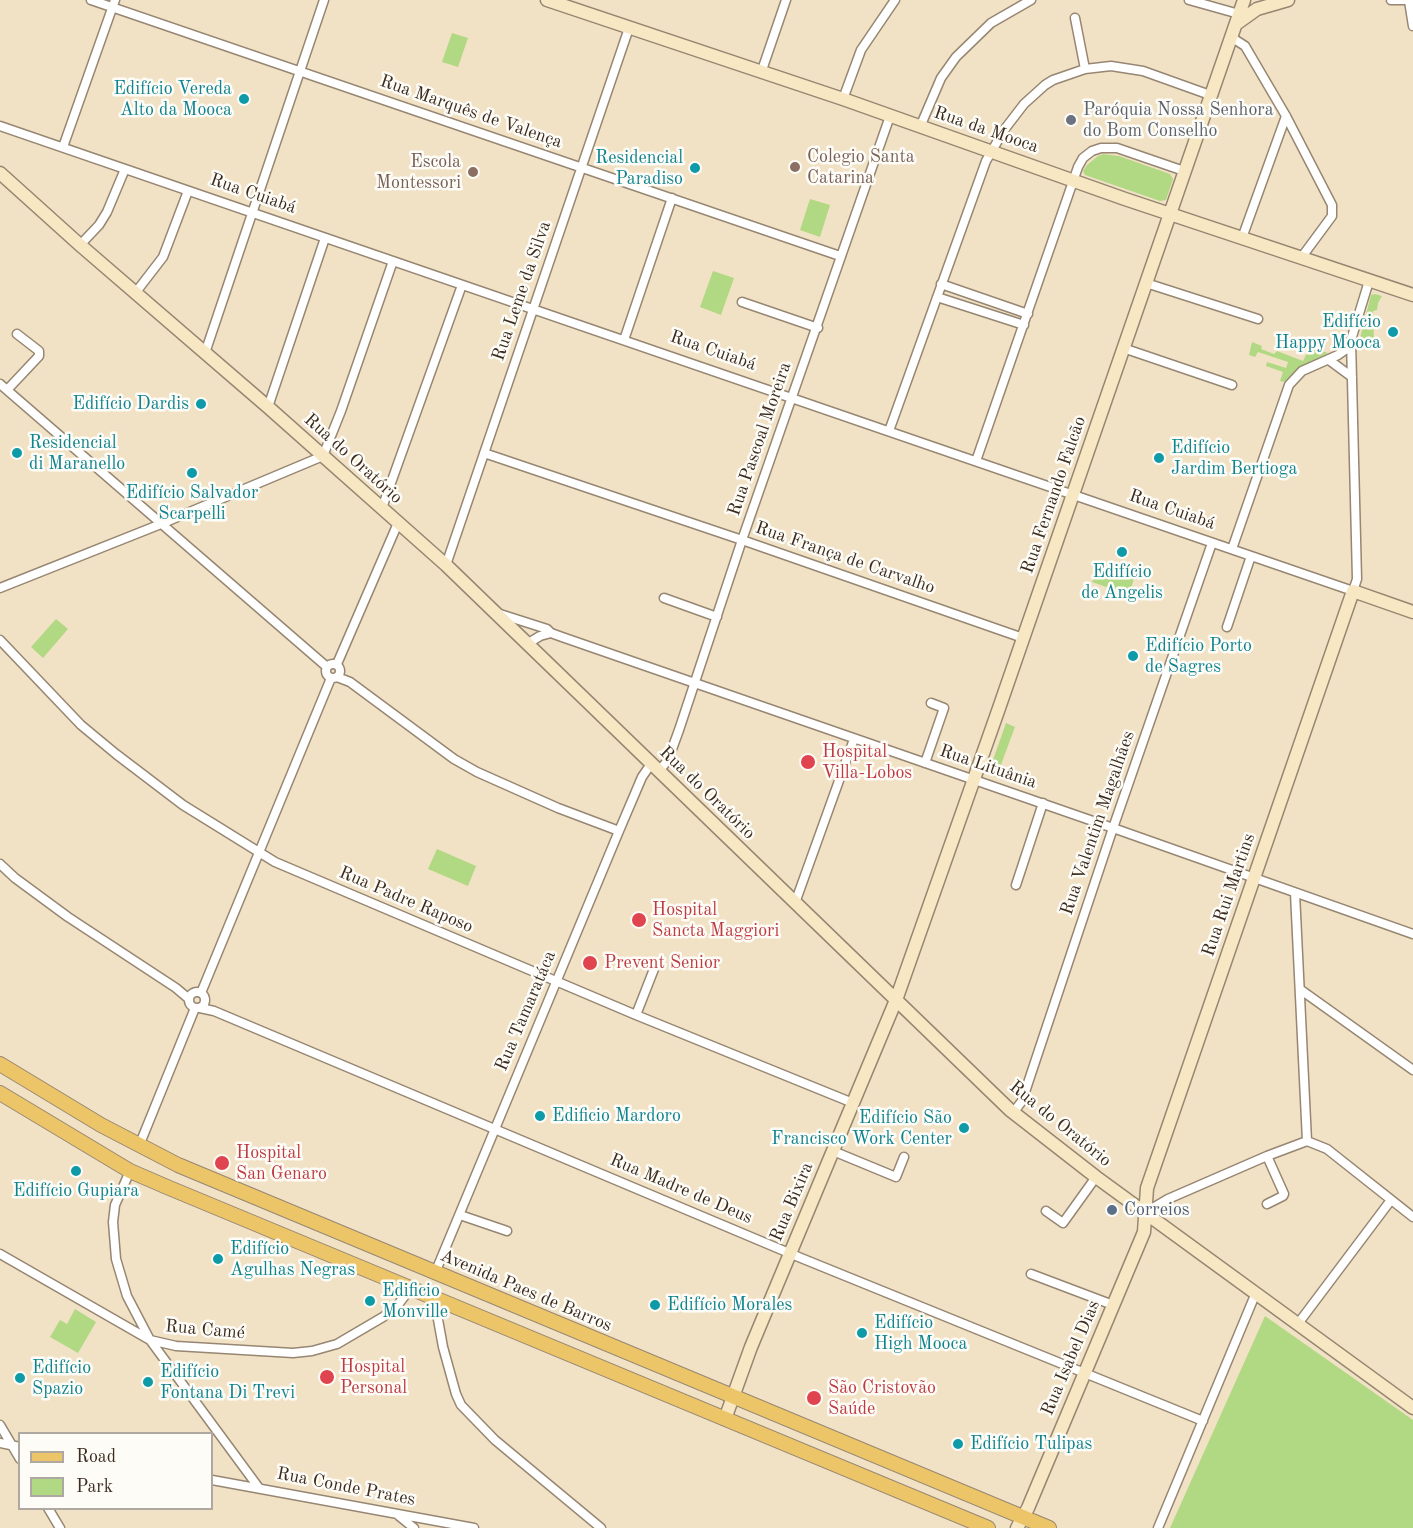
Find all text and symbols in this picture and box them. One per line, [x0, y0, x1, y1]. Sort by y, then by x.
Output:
street label: Rua Marquês de Valença [377, 71, 565, 153]
place label: Edifício Vereda Alto da Mooca [113, 78, 232, 121]
marker: Edifício Vereda Alto da Mooca [237, 92, 251, 106]
place label: Paróquia Nossa Senhora do Bom Conselho [1083, 99, 1274, 142]
street label: Rua da Mooca [931, 102, 1041, 158]
marker: Paróquia Nossa Senhora do Bom Conselho [1064, 113, 1078, 127]
place label: Colegio Santa Catarina [807, 146, 915, 188]
place label: Residencial Paradiso [595, 147, 683, 190]
place label: Escola Montessori [376, 151, 461, 194]
marker: Colegio Santa Catarina [788, 160, 802, 174]
marker: Residencial Paradiso [688, 161, 702, 175]
marker: Escola Montessori [466, 165, 480, 179]
street label: Rua Cuiabá [207, 169, 299, 219]
street label: Rua Leme da Silva [488, 218, 556, 364]
place label: Edifício Happy Mooca [1275, 311, 1381, 354]
marker: Edifício Happy Mooca [1386, 325, 1400, 339]
street label: Rua Cuiabá [667, 326, 759, 376]
street label: Rua Pascoal Moreira [724, 359, 796, 519]
place label: Edifício Dardis [72, 393, 189, 415]
marker: Edifício Dardis [194, 397, 208, 411]
street label: Rua do Oratório [299, 409, 407, 509]
street label: Rua Fernando Falcão [1017, 413, 1091, 577]
place label: Residencial di Maranello [29, 432, 125, 474]
place label: Edifício Jardim Bertioga [1171, 437, 1297, 480]
marker: Residencial di Maranello [10, 446, 24, 460]
marker: Edifício Jardim Bertioga [1152, 451, 1166, 465]
marker: Edifício Salvador Scarpelli [185, 466, 199, 480]
place label: Edifício Salvador Scarpelli [126, 482, 258, 524]
street label: Rua Cuiabá [1126, 485, 1218, 535]
street label: Rua França de Carvalho [752, 517, 938, 599]
marker: Edifício de Angelis [1115, 545, 1129, 559]
place label: Edifício de Angelis [1081, 561, 1163, 604]
place label: Edifício Porto de Sagres [1145, 635, 1252, 678]
marker: Edifício Porto de Sagres [1126, 649, 1140, 663]
street label: Rua Valentim Magalhães [1056, 728, 1140, 918]
street label: Rua Lituânia [936, 740, 1040, 794]
place label: Hospital Villa-Lobos [822, 741, 912, 783]
street label: Rua do Oratório [655, 742, 759, 844]
marker: Hospital Villa-Lobos [799, 753, 817, 771]
street label: Rua Rui Martins [1198, 831, 1260, 959]
street label: Rua Padre Raposo [336, 862, 476, 938]
place label: Hospital Sancta Maggiori [652, 899, 779, 942]
marker: Hospital Sancta Maggiori [630, 911, 648, 929]
street label: Rua Tamaratáca [491, 948, 561, 1074]
place label: Prevent Senior [604, 952, 720, 974]
marker: Prevent Senior [581, 954, 599, 972]
street label: Rua do Oratório [1005, 1076, 1115, 1172]
place label: Edificio Mardoro [552, 1105, 681, 1127]
place label: Edifício São Francisco Work Center [771, 1107, 952, 1150]
marker: Edificio Mardoro [533, 1109, 547, 1123]
marker: Edifício São Francisco Work Center [957, 1121, 971, 1135]
place label: Hospital San Genaro [236, 1142, 327, 1184]
street label: Rua Madre de Deus [606, 1149, 756, 1229]
marker: Hospital San Genaro [213, 1154, 231, 1172]
street label: Rua Bixira [766, 1159, 818, 1245]
marker: Edifício Gupiara [69, 1164, 83, 1178]
place label: Edifício Gupiara [13, 1180, 139, 1202]
place label: Correios [1124, 1199, 1190, 1221]
marker: Correios [1105, 1203, 1119, 1217]
place label: Edifício Agulhas Negras [230, 1238, 355, 1280]
street label: Avenida Paes de Barros [437, 1245, 615, 1337]
marker: Edifício Agulhas Negras [211, 1252, 225, 1266]
place label: Edificio Monville [382, 1280, 448, 1322]
marker: Edificio Monville [363, 1294, 377, 1308]
place label: Edifício Morales [667, 1294, 792, 1316]
street label: Rua Isabel Dias [1037, 1297, 1105, 1419]
marker: Edifício Morales [648, 1298, 662, 1312]
place label: Edifício High Mooca [874, 1312, 967, 1354]
street label: Rua Camé [164, 1316, 246, 1344]
marker: Edifício High Mooca [855, 1326, 869, 1340]
place label: Hospital Personal [340, 1356, 407, 1398]
place label: Edifício Spazio [32, 1357, 91, 1400]
place label: Edifício Fontana Di Trevi [160, 1361, 295, 1404]
marker: Hospital Personal [318, 1368, 336, 1386]
marker: Edifício Spazio [13, 1371, 27, 1385]
marker: Edifício Fontana Di Trevi [141, 1375, 155, 1389]
place label: São Cristovão Saúde [828, 1377, 936, 1420]
marker: São Cristovão Saúde [805, 1389, 823, 1407]
legend [18, 1432, 213, 1510]
place label: Edifício Tulipas [970, 1433, 1092, 1455]
marker: Edifício Tulipas [951, 1437, 965, 1451]
text: Road [76, 1448, 116, 1466]
street label: Rua Conde Prates [275, 1463, 417, 1511]
text: Park [76, 1478, 113, 1496]

